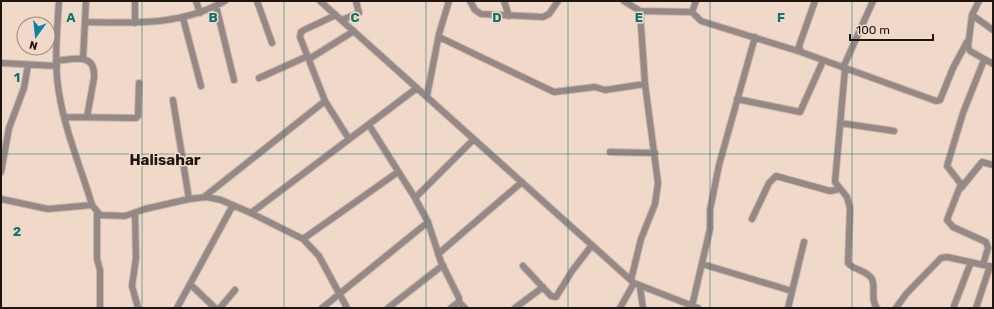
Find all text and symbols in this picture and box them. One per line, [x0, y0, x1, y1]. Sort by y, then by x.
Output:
text: A [66, 10, 76, 25]
text: B [208, 10, 218, 25]
text: C [350, 10, 360, 25]
text: D [492, 10, 502, 25]
text: E [635, 10, 643, 25]
text: F [777, 10, 785, 25]
north arrow [16, 16, 56, 56]
scale bar [850, 16, 933, 42]
text: 100 m [856, 23, 890, 37]
text: N [28, 38, 39, 52]
text: 1 [14, 70, 20, 85]
district label: Halisahar [129, 151, 201, 169]
text: 2 [13, 224, 21, 239]

